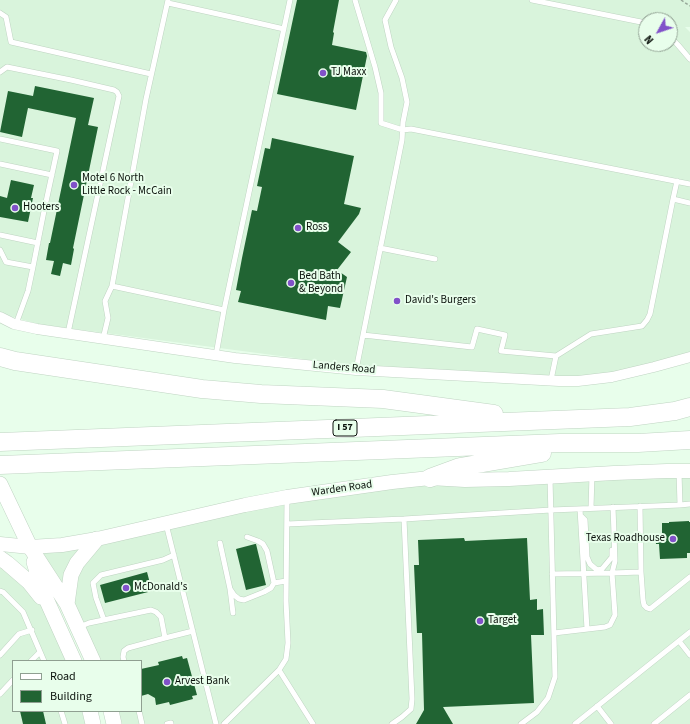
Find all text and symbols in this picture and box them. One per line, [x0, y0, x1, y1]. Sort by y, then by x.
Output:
north arrow [638, 12, 678, 52]
text: N [641, 32, 657, 47]
place label: TJ Maxx [331, 66, 366, 80]
marker: TJ Maxx [318, 68, 328, 78]
place label: Motel 6 North Little Rock - McCain [82, 172, 172, 198]
marker: Motel 6 North Little Rock - McCain [69, 180, 79, 190]
place label: Hooters [23, 201, 59, 215]
marker: Hooters [10, 203, 20, 213]
place label: Ross [306, 221, 327, 235]
marker: Ross [293, 223, 303, 233]
place label: Bed Bath & Beyond [299, 270, 343, 296]
marker: Bed Bath & Beyond [286, 278, 296, 288]
place label: David's Burgers [405, 294, 476, 308]
marker: David's Burgers [392, 296, 402, 306]
street label: Landers Road [312, 359, 376, 377]
road number: I 57 [333, 420, 357, 436]
street label: Warden Road [311, 478, 373, 500]
place label: Texas Roadhouse [586, 532, 665, 546]
marker: Texas Roadhouse [668, 534, 678, 544]
place label: McDonald's [134, 581, 187, 595]
marker: McDonald's [121, 583, 131, 593]
place label: Target [488, 614, 517, 628]
marker: Target [475, 616, 485, 626]
legend [12, 660, 142, 712]
text: Road [50, 668, 76, 685]
place label: Arvest Bank [175, 675, 229, 689]
marker: Arvest Bank [162, 677, 172, 687]
text: Building [50, 688, 92, 705]

